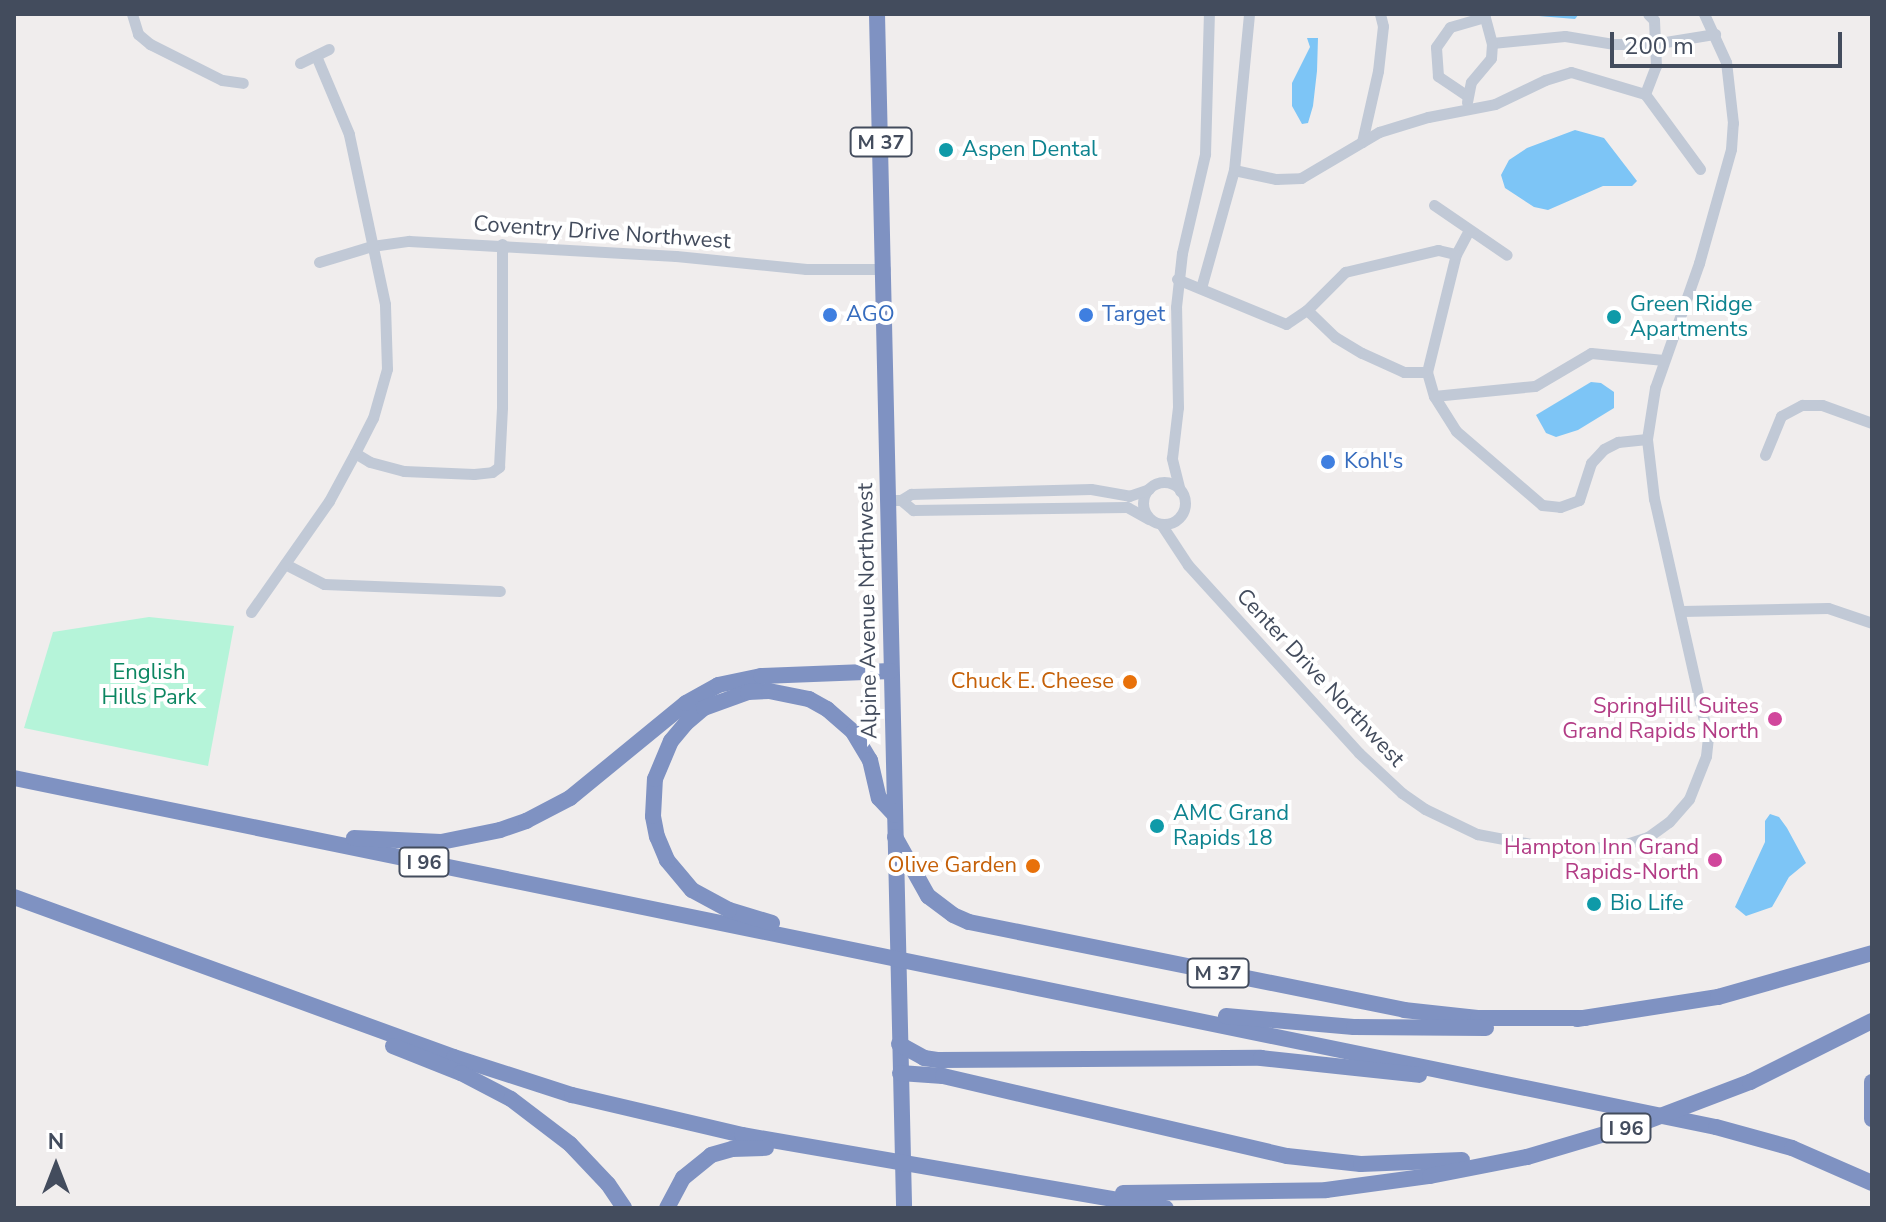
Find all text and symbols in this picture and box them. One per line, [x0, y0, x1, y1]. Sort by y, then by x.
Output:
scale bar [1614, 16, 1846, 66]
text: 200 m [1624, 30, 1694, 62]
road number: M 37 [849, 126, 913, 158]
place label: Aspen Dental [962, 137, 1098, 163]
marker: Aspen Dental [937, 141, 955, 159]
street label: Coventry Drive Northwest [473, 211, 731, 255]
place label: Green Ridge Apartments [1630, 291, 1753, 342]
place label: AGO [846, 302, 895, 328]
place label: Target [1102, 302, 1165, 328]
marker: AGO [821, 306, 839, 324]
marker: Target [1077, 306, 1095, 324]
marker: Green Ridge Apartments [1605, 308, 1623, 326]
place label: Kohl's [1344, 449, 1403, 475]
marker: Kohl's [1319, 453, 1337, 471]
street label: Alpine Avenue Northwest [853, 483, 883, 739]
street label: Center Drive Northwest [1230, 583, 1410, 773]
park label: English Hills Park [102, 659, 196, 710]
place label: Chuck E. Cheese [951, 669, 1114, 695]
marker: Chuck E. Cheese [1121, 673, 1139, 691]
place label: SpringHill Suites Grand Rapids North [1562, 693, 1759, 744]
marker: SpringHill Suites Grand Rapids North [1766, 710, 1784, 728]
place label: AMC Grand Rapids 18 [1173, 800, 1289, 852]
marker: AMC Grand Rapids 18 [1148, 817, 1166, 835]
place label: Hampton Inn Grand Rapids-North [1504, 834, 1699, 886]
road number: I 96 [398, 846, 450, 878]
marker: Hampton Inn Grand Rapids-North [1706, 851, 1724, 869]
place label: Olive Garden [888, 853, 1017, 879]
marker: Olive Garden [1024, 857, 1042, 875]
place label: Bio Life [1610, 891, 1684, 917]
marker: Bio Life [1585, 895, 1603, 913]
road number: M 37 [1186, 957, 1250, 989]
road number: I 96 [1600, 1112, 1652, 1144]
north arrow [16, 1126, 96, 1206]
text: N [48, 1127, 64, 1157]

